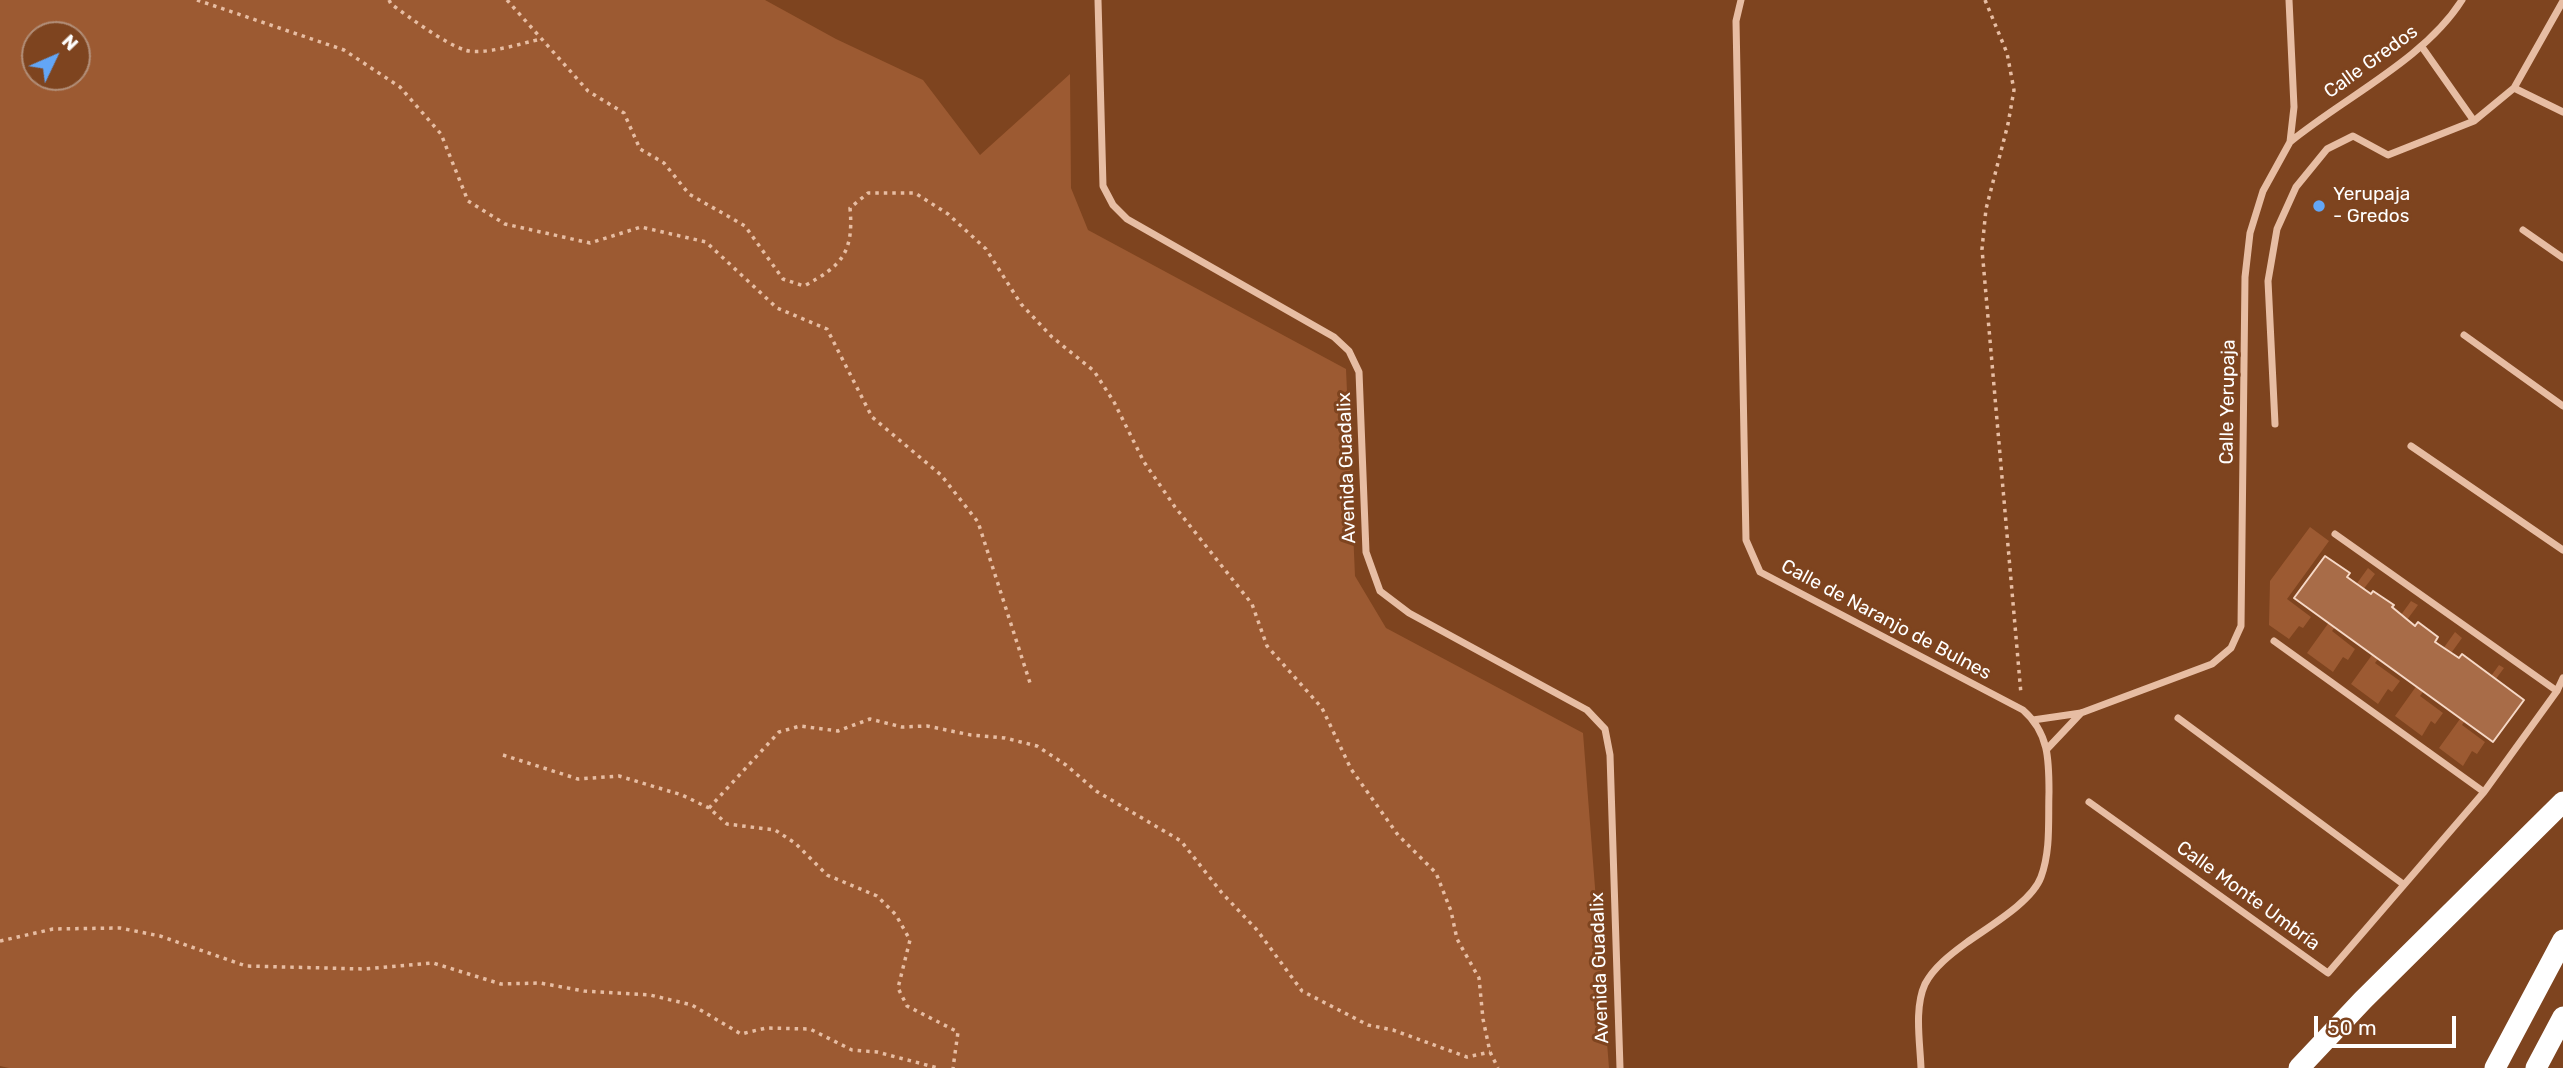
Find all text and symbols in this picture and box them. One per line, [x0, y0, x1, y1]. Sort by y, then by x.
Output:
street label: Calle Gredos [2320, 20, 2422, 104]
north arrow [21, 21, 91, 91]
text: N [57, 30, 83, 55]
place label: Yerupaja - Gredos [2333, 184, 2410, 228]
marker: Yerupaja - Gredos [2311, 198, 2327, 214]
street label: Calle Yerupaja [2216, 339, 2240, 465]
street label: Avenida Guadalix [1333, 392, 1361, 544]
street label: Calle de Naranjo de Bulnes [1777, 555, 1995, 685]
street label: Calle Monte Umbría [2172, 836, 2324, 956]
street label: Avenida Guadalix [1586, 892, 1614, 1044]
scale bar [2318, 1002, 2460, 1046]
text: 50 m [2327, 1015, 2377, 1040]

